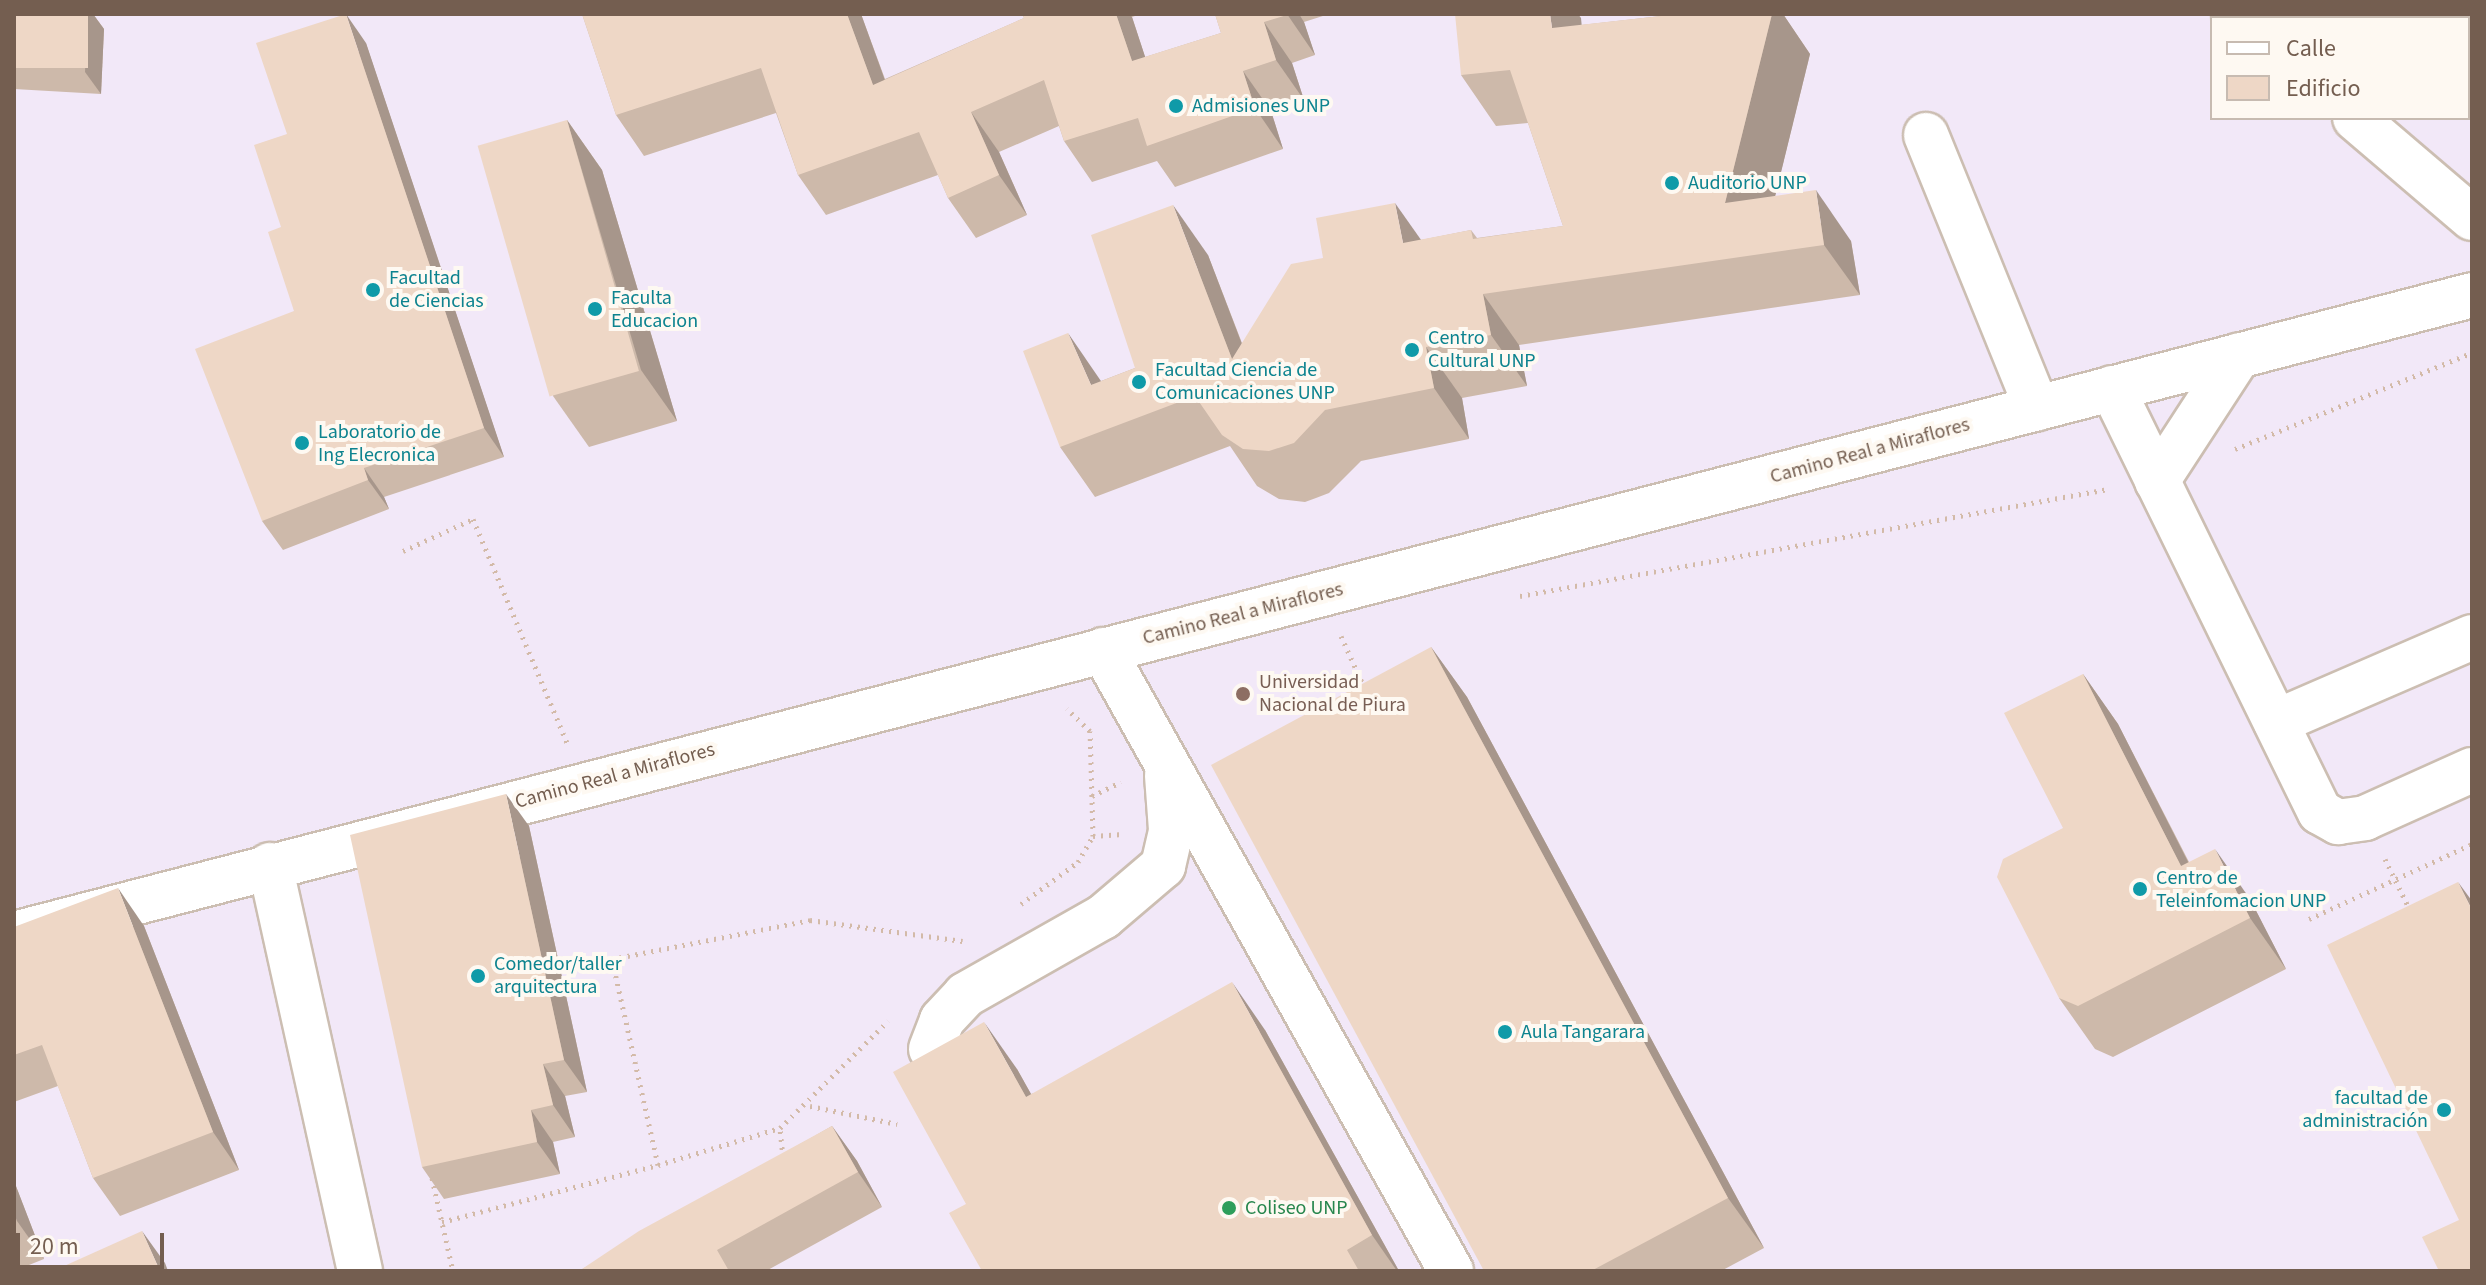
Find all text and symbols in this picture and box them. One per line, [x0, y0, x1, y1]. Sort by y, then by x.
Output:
legend [2210, 16, 2470, 120]
text: Calle [2286, 31, 2336, 66]
text: Edificio [2286, 71, 2360, 106]
place label: Admisiones UNP [1192, 94, 1330, 118]
marker: Admisiones UNP [1167, 97, 1185, 115]
place label: Auditorio UNP [1688, 171, 1807, 195]
marker: Auditorio UNP [1663, 174, 1681, 192]
place label: Facultad de Ciencias [389, 266, 484, 313]
marker: Facultad de Ciencias [364, 281, 382, 299]
place label: Faculta Educacion [611, 286, 698, 333]
marker: Faculta Educacion [586, 300, 604, 318]
place label: Centro Cultural UNP [1428, 326, 1536, 373]
marker: Centro Cultural UNP [1403, 341, 1421, 359]
place label: Facultad Ciencia de Comunicaciones UNP [1155, 358, 1335, 405]
marker: Facultad Ciencia de Comunicaciones UNP [1130, 373, 1148, 391]
street label: Camino Real a Miraflores [1768, 413, 1972, 489]
place label: Laboratorio de Ing Elecronica [318, 420, 441, 467]
marker: Laboratorio de Ing Elecronica [293, 434, 311, 452]
street label: Camino Real a Miraflores [1140, 577, 1346, 651]
place label: Universidad Nacional de Piura [1259, 670, 1406, 717]
marker: Universidad Nacional de Piura [1234, 685, 1252, 703]
street label: Camino Real a Miraflores [513, 738, 717, 814]
place label: Centro de Teleinfomacion UNP [2156, 866, 2326, 913]
marker: Centro de Teleinfomacion UNP [2131, 880, 2149, 898]
place label: Comedor/taller arquitectura [494, 952, 622, 999]
marker: Comedor/taller arquitectura [469, 967, 487, 985]
place label: Aula Tangarara [1521, 1020, 1645, 1044]
marker: Aula Tangarara [1496, 1023, 1514, 1041]
place label: facultad de administración [2302, 1086, 2428, 1133]
marker: facultad de administración [2435, 1101, 2453, 1119]
place label: Coliseo UNP [1245, 1196, 1348, 1220]
marker: Coliseo UNP [1220, 1199, 1238, 1217]
scale bar [20, 1217, 168, 1267]
text: 20 m [30, 1229, 79, 1264]

